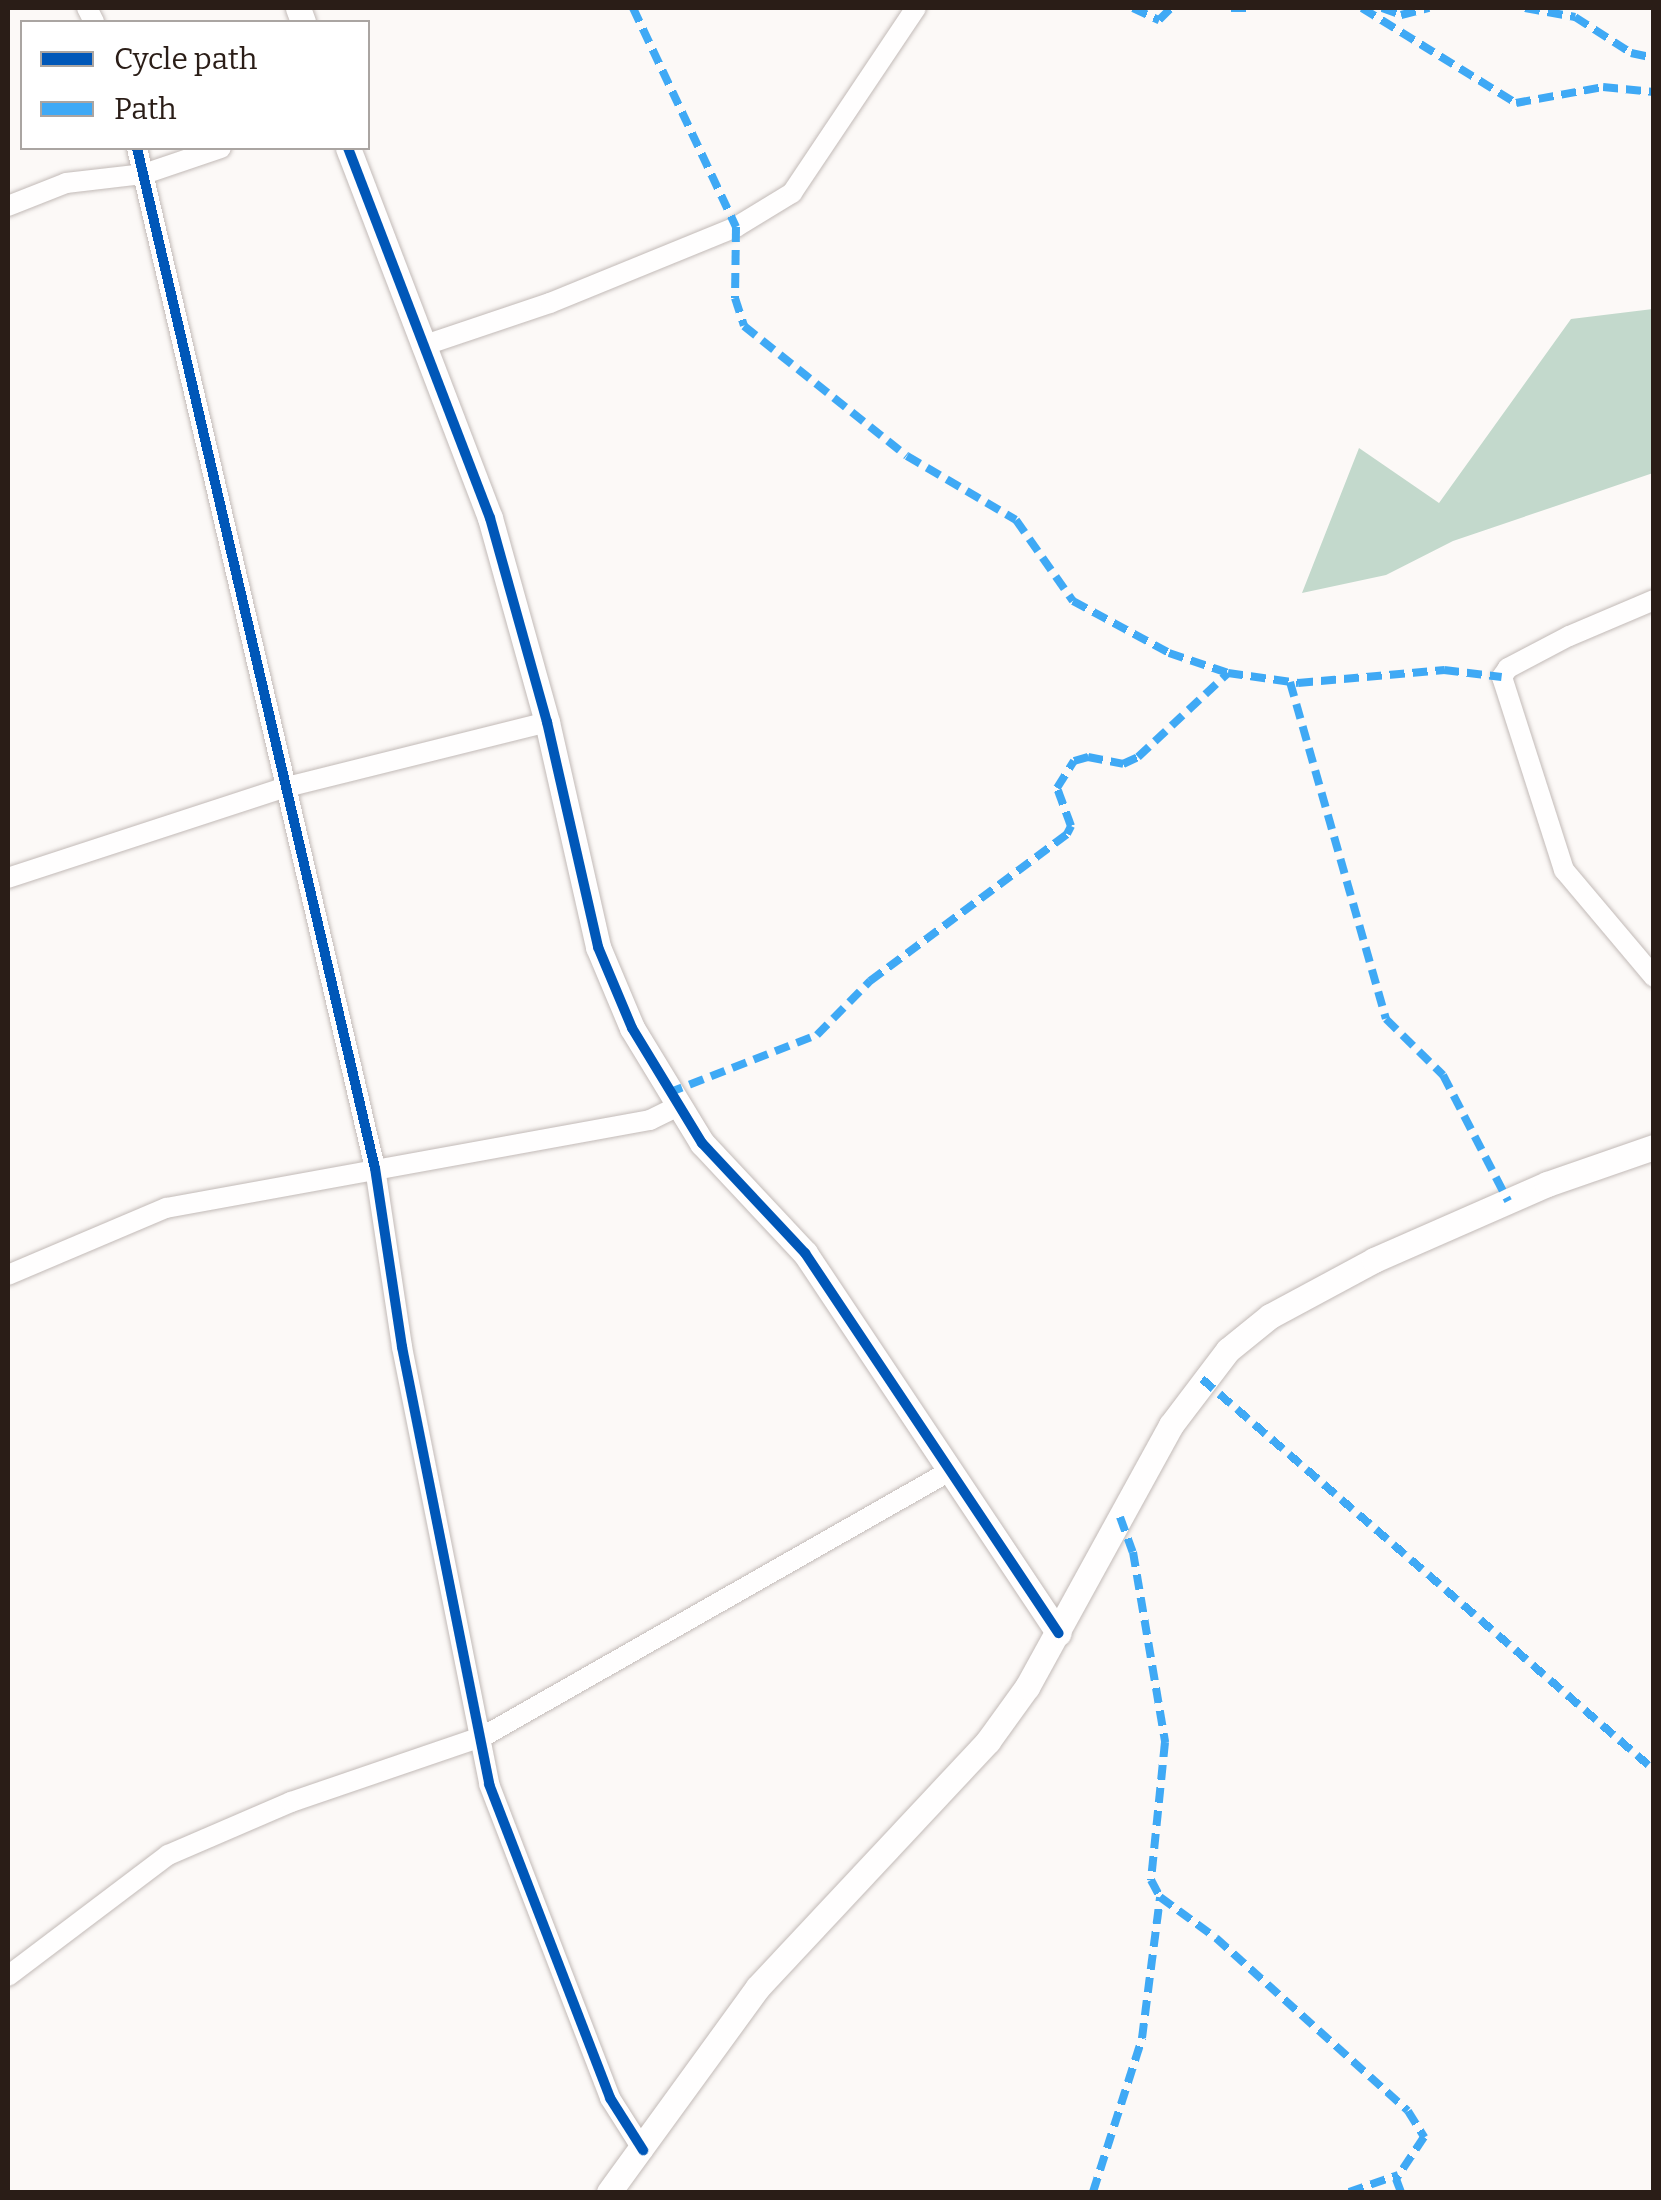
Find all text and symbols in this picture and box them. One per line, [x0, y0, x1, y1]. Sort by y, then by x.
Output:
legend [20, 20, 370, 150]
text: Cycle path [114, 41, 257, 77]
text: Path [114, 91, 177, 127]

